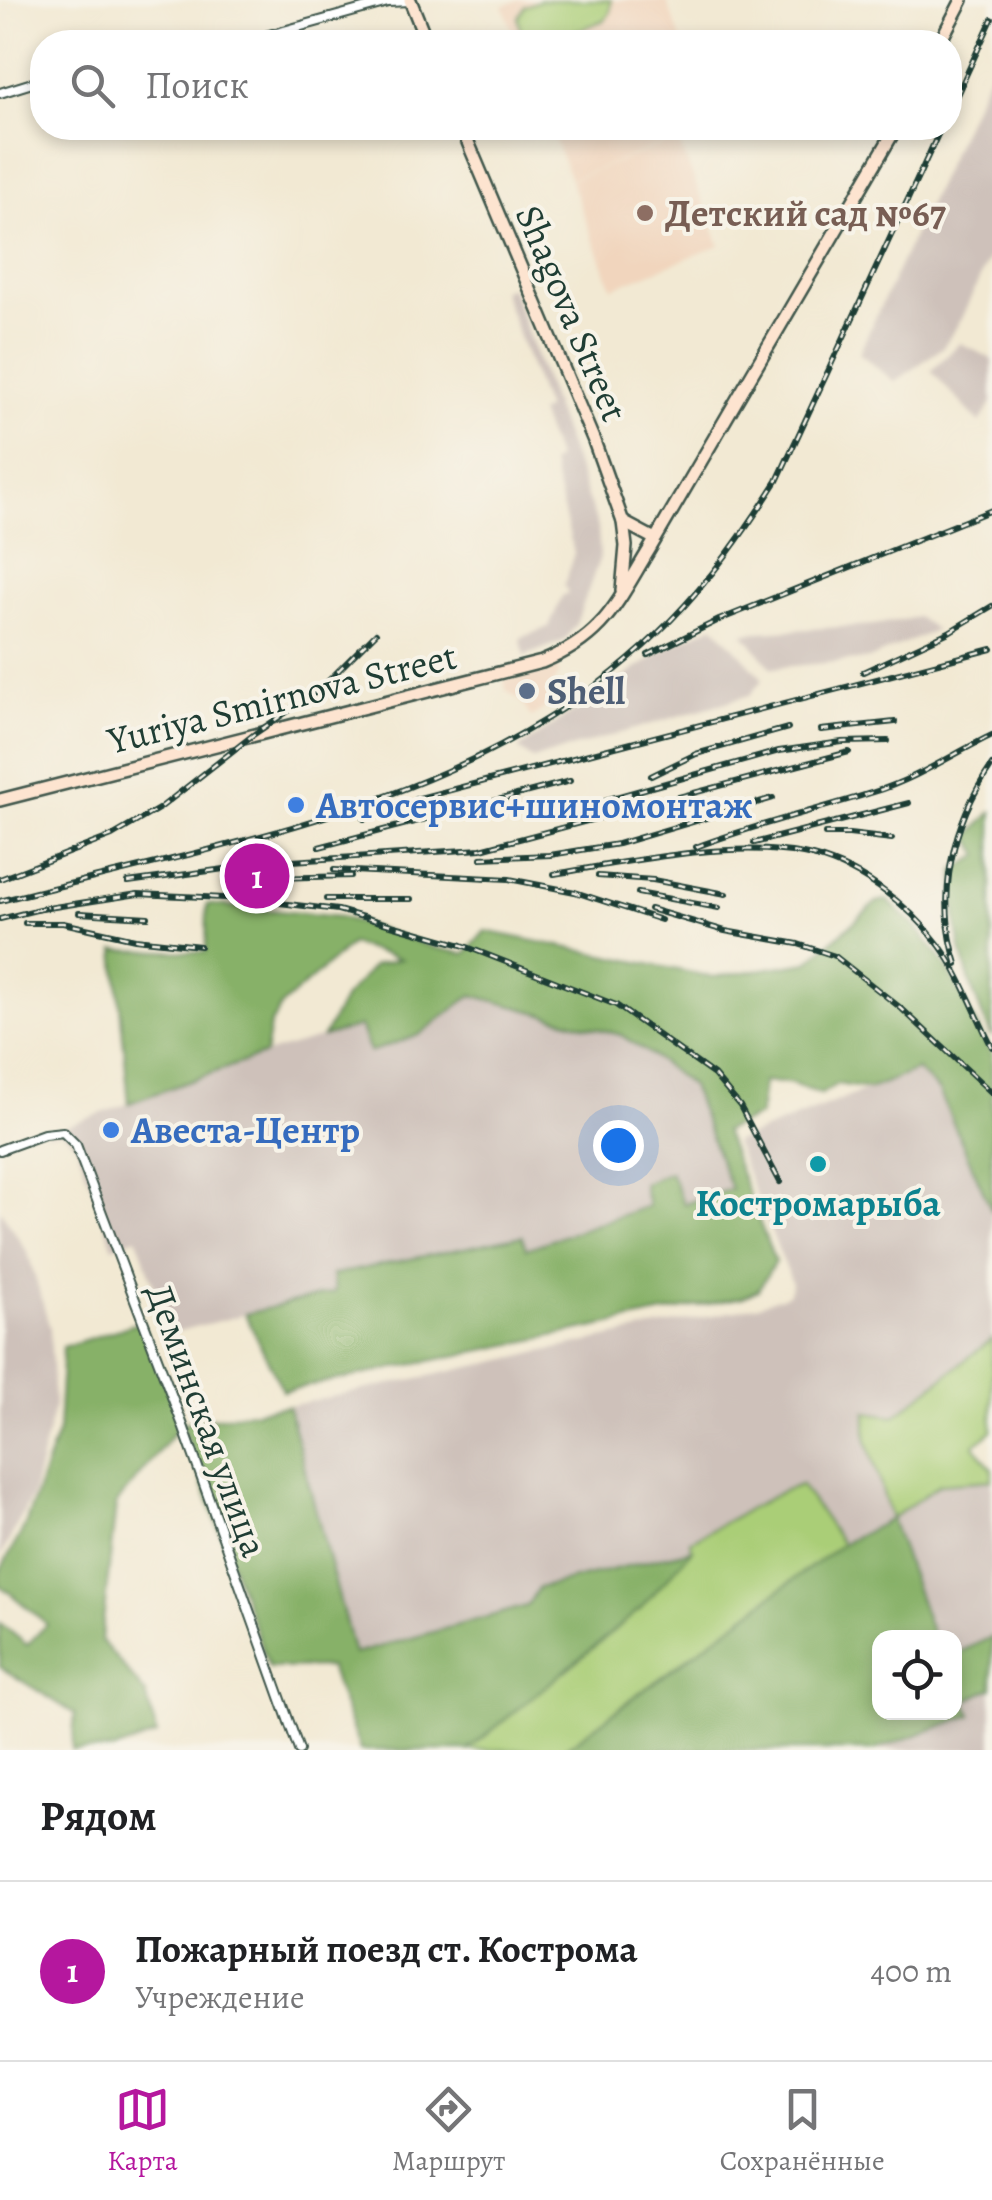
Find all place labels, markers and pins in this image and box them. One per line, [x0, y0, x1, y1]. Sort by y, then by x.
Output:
place label: Детский сад №67 [665, 187, 947, 239]
marker: Детский сад №67 [634, 202, 656, 224]
place label: Shell [547, 665, 625, 717]
marker: Shell [516, 680, 538, 702]
place label: Автосервис+шиномонтаж [315, 779, 753, 831]
marker: Автосервис+шиномонтаж [285, 794, 307, 816]
pin: 1 [224, 838, 290, 914]
place label: Авеста-Центр [130, 1104, 360, 1156]
marker: Авеста-Центр [100, 1119, 122, 1141]
marker: Костромарыба [807, 1153, 829, 1175]
place label: Костромарыба [695, 1177, 942, 1229]

